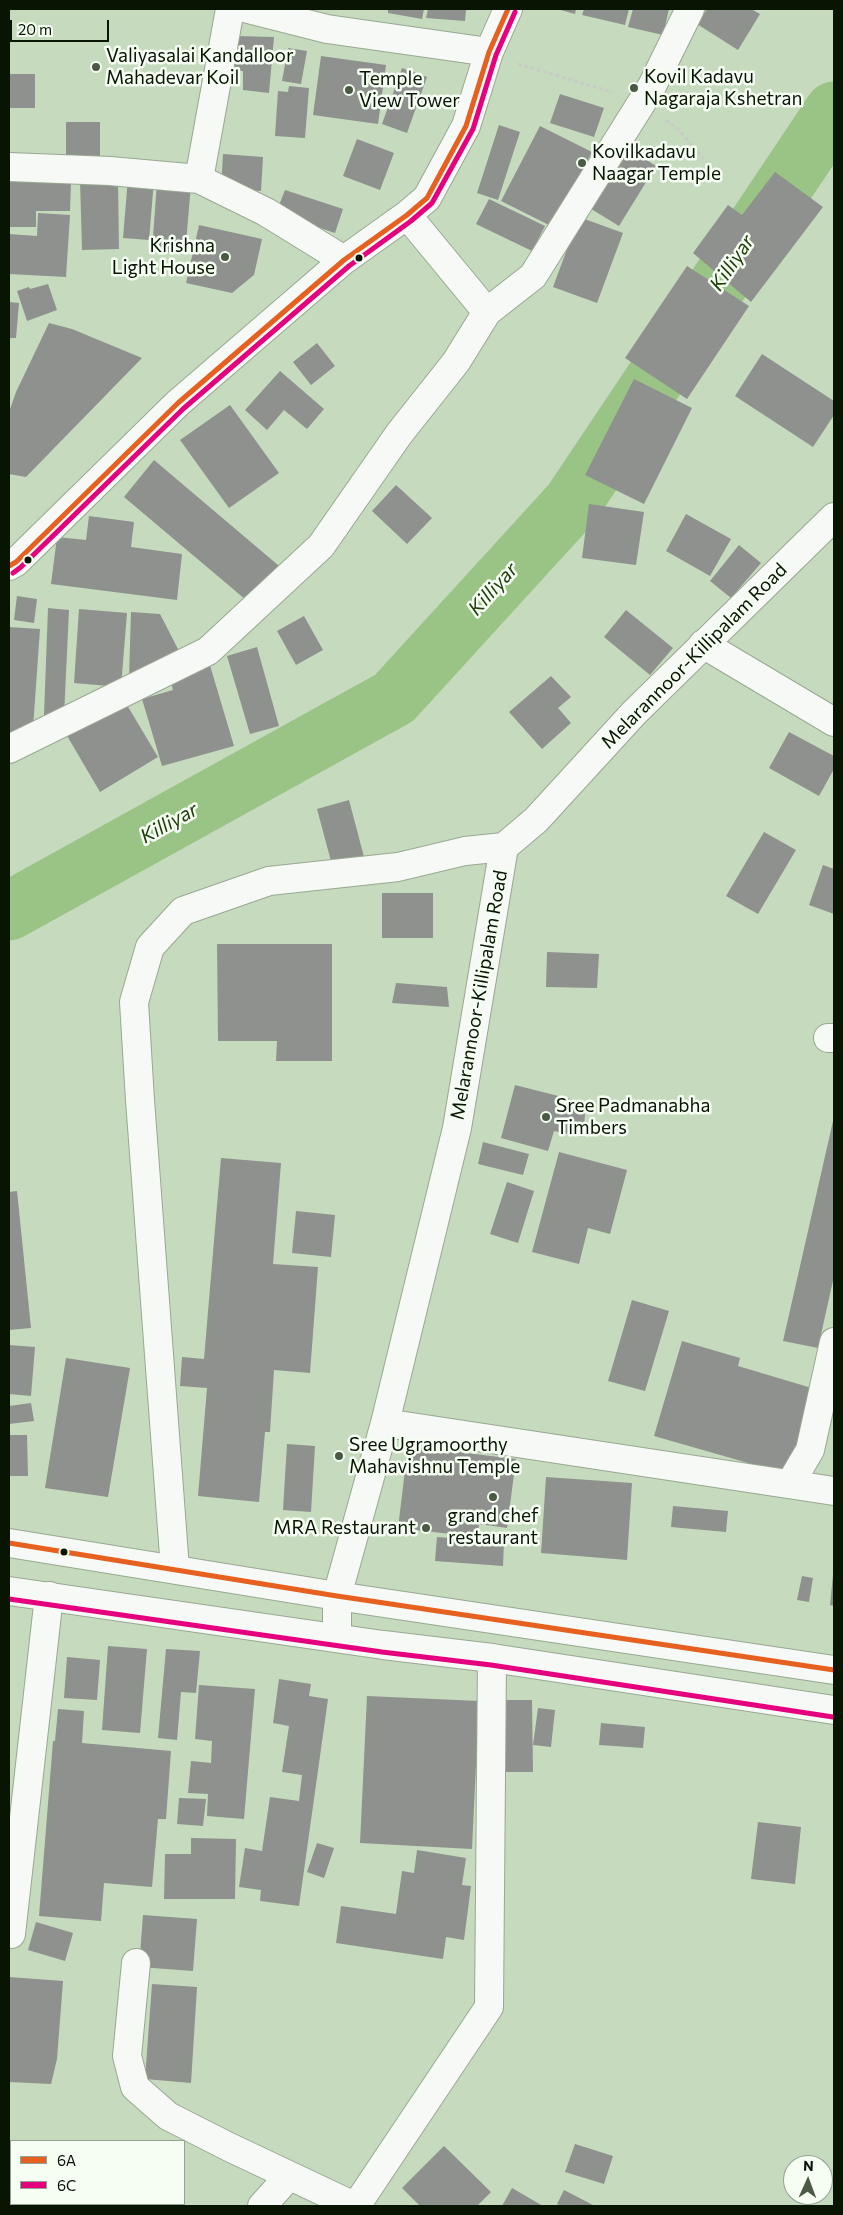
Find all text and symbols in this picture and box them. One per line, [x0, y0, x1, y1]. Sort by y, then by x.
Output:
scale bar [12, 10, 111, 42]
text: 20 m [18, 20, 52, 38]
place label: Valiyasalai Kandalloor Mahadevar Koil [106, 45, 294, 89]
marker: Valiyasalai Kandalloor Mahadevar Koil [90, 61, 102, 73]
place label: Kovil Kadavu Nagaraja Kshetran [644, 66, 802, 110]
place label: Temple View Tower [359, 68, 460, 112]
marker: Kovil Kadavu Nagaraja Kshetran [628, 82, 640, 94]
marker: Temple View Tower [343, 84, 355, 96]
place label: Kovilkadavu Naagar Temple [592, 141, 721, 185]
marker: Kovilkadavu Naagar Temple [576, 157, 588, 169]
water label: Killiyar [705, 230, 759, 296]
place label: Krishna Light House [112, 235, 215, 279]
marker: Krishna Light House [219, 251, 231, 263]
unlabelled marker [354, 253, 364, 263]
unlabelled marker [23, 555, 33, 565]
water label: Killiyar [463, 558, 523, 620]
street label: Melarannoor-Killipalam Road [596, 558, 792, 754]
water label: Killiyar [136, 797, 202, 849]
street label: Melarannoor-Killipalam Road [446, 868, 512, 1122]
place label: Sree Padmanabha Timbers [556, 1095, 710, 1139]
marker: Sree Padmanabha Timbers [540, 1111, 552, 1123]
place label: Sree Ugramoorthy Mahavishnu Temple [349, 1434, 520, 1478]
marker: Sree Ugramoorthy Mahavishnu Temple [333, 1450, 345, 1462]
marker: grand chef restaurant [487, 1491, 499, 1503]
place label: grand chef restaurant [448, 1505, 538, 1549]
place label: MRA Restaurant [273, 1517, 416, 1539]
marker: MRA Restaurant [420, 1522, 432, 1534]
unlabelled marker [59, 1547, 69, 1557]
legend [10, 2140, 185, 2205]
text: 6A [57, 2151, 76, 2169]
north arrow [783, 2155, 833, 2205]
text: N [803, 2157, 814, 2174]
text: 6C [57, 2176, 76, 2194]

